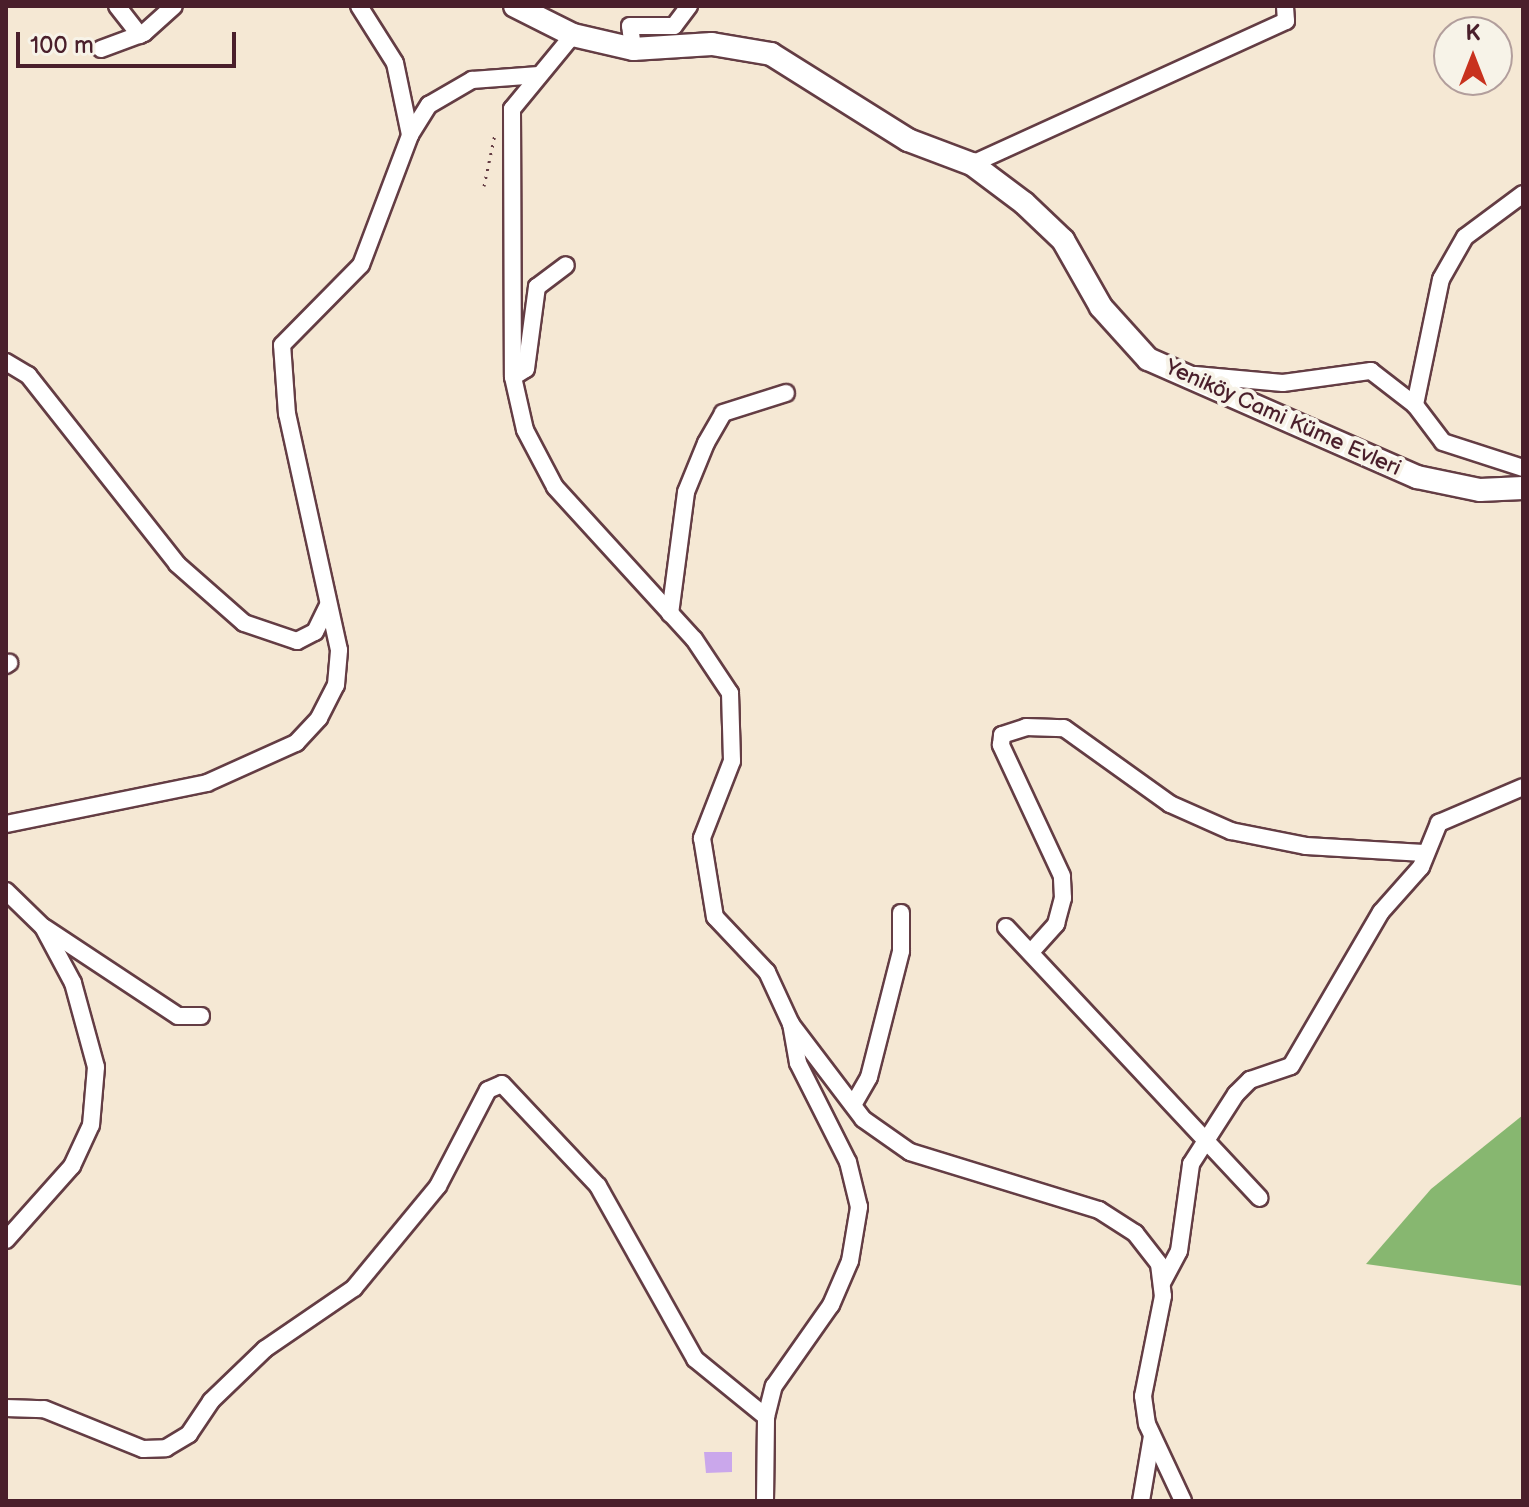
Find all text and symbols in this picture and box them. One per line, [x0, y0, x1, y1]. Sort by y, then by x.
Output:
scale bar [20, 16, 240, 66]
north arrow [1433, 16, 1513, 96]
text: K [1466, 20, 1480, 47]
text: 100 m [30, 31, 94, 60]
street label: Yeniköy Cami Küme Evleri [1160, 354, 1406, 482]

